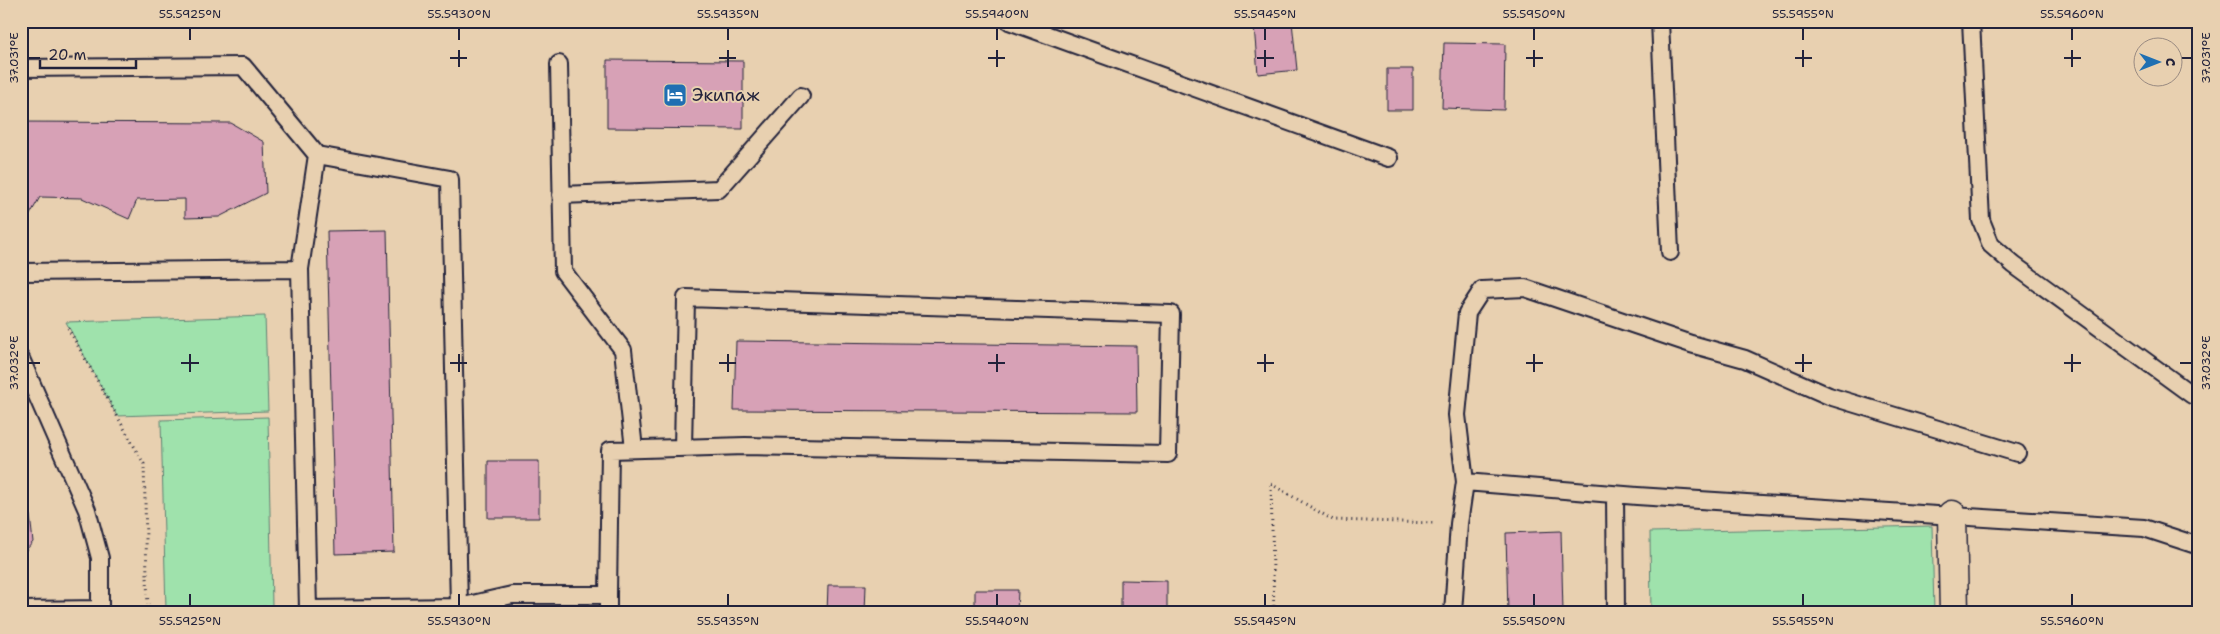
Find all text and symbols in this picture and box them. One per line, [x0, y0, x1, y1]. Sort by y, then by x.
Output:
text: 55.5925°N [159, 6, 221, 22]
text: 55.5930°N [427, 6, 491, 22]
text: 55.5935°N [697, 6, 759, 22]
text: 55.5940°N [965, 6, 1029, 22]
text: 55.5945°N [1234, 6, 1296, 22]
text: 55.5950°N [1502, 6, 1566, 22]
text: 55.5955°N [1772, 6, 1834, 22]
text: 55.5960°N [2040, 6, 2104, 22]
text: 37.031°E [6, 32, 22, 84]
text: 37.031°E [2198, 32, 2214, 84]
scale bar [40, 38, 136, 70]
north arrow [2132, 38, 2182, 88]
text: 20 m [48, 45, 87, 65]
text: С [2162, 58, 2180, 66]
hotel icon: Экипаж [662, 82, 688, 108]
place label: Экипаж [692, 83, 760, 107]
text: 37.032°E [6, 336, 22, 390]
text: 37.032°E [2198, 336, 2214, 390]
text: 55.5925°N [159, 613, 221, 629]
text: 55.5930°N [427, 613, 491, 629]
text: 55.5935°N [697, 613, 759, 629]
text: 55.5940°N [965, 613, 1029, 629]
text: 55.5945°N [1234, 613, 1296, 629]
text: 55.5950°N [1502, 613, 1566, 629]
text: 55.5955°N [1772, 613, 1834, 629]
text: 55.5960°N [2040, 613, 2104, 629]

